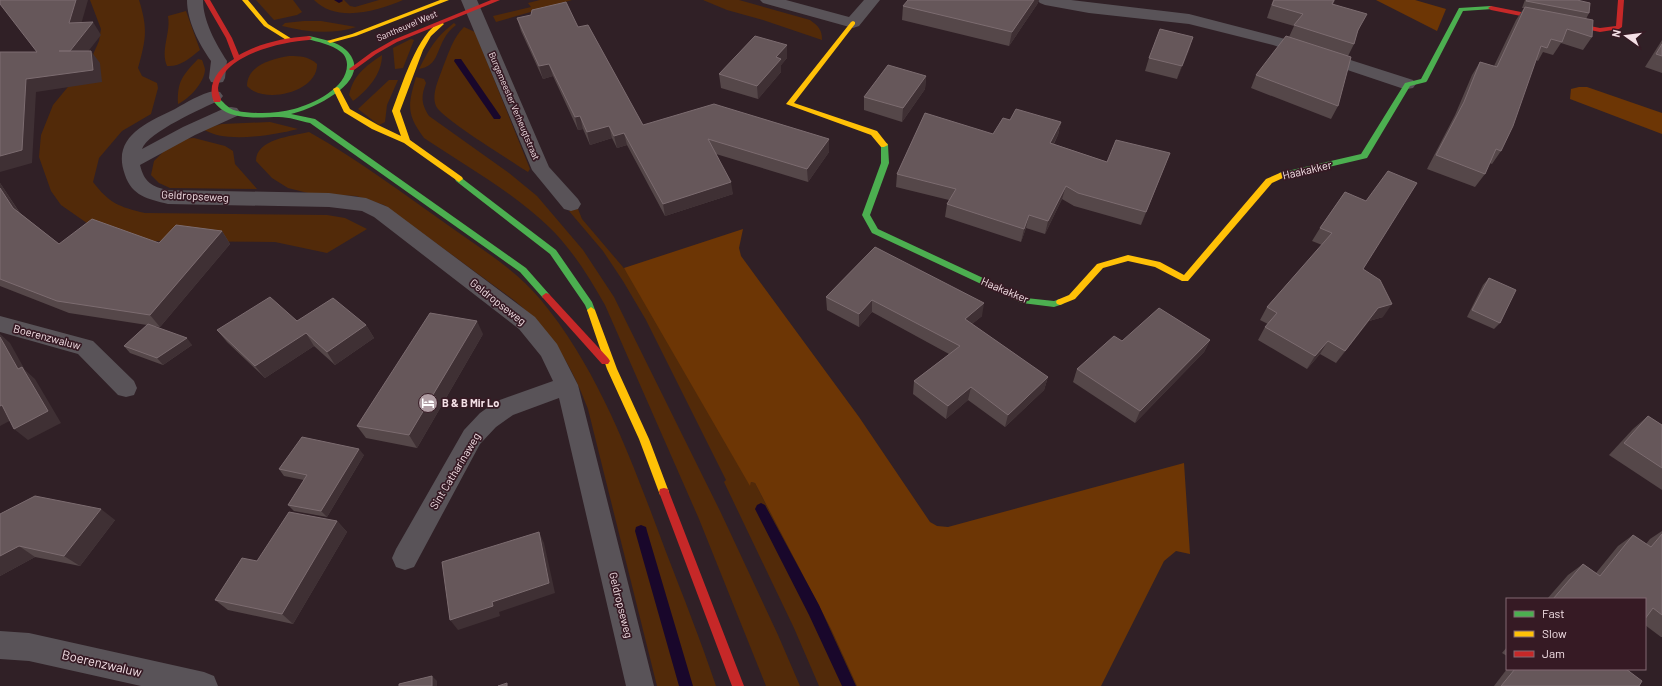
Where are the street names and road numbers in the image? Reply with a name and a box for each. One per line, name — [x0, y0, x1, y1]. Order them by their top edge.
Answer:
street label: Santheuvel West — [375, 8, 439, 43]
street label: Burgemeester Verheugtstraat — [487, 50, 542, 161]
street label: Haakakker — [1281, 158, 1333, 181]
street label: Geldropseweg — [161, 187, 229, 204]
street label: Haakakker — [980, 274, 1031, 305]
street label: Geldropseweg — [468, 276, 529, 328]
street label: Boerenzwaluw — [12, 321, 82, 352]
street label: Sint Catharinaweg — [427, 430, 483, 511]
street label: Geldropseweg — [607, 570, 636, 639]
street label: Boerenzwaluw — [60, 646, 144, 680]

